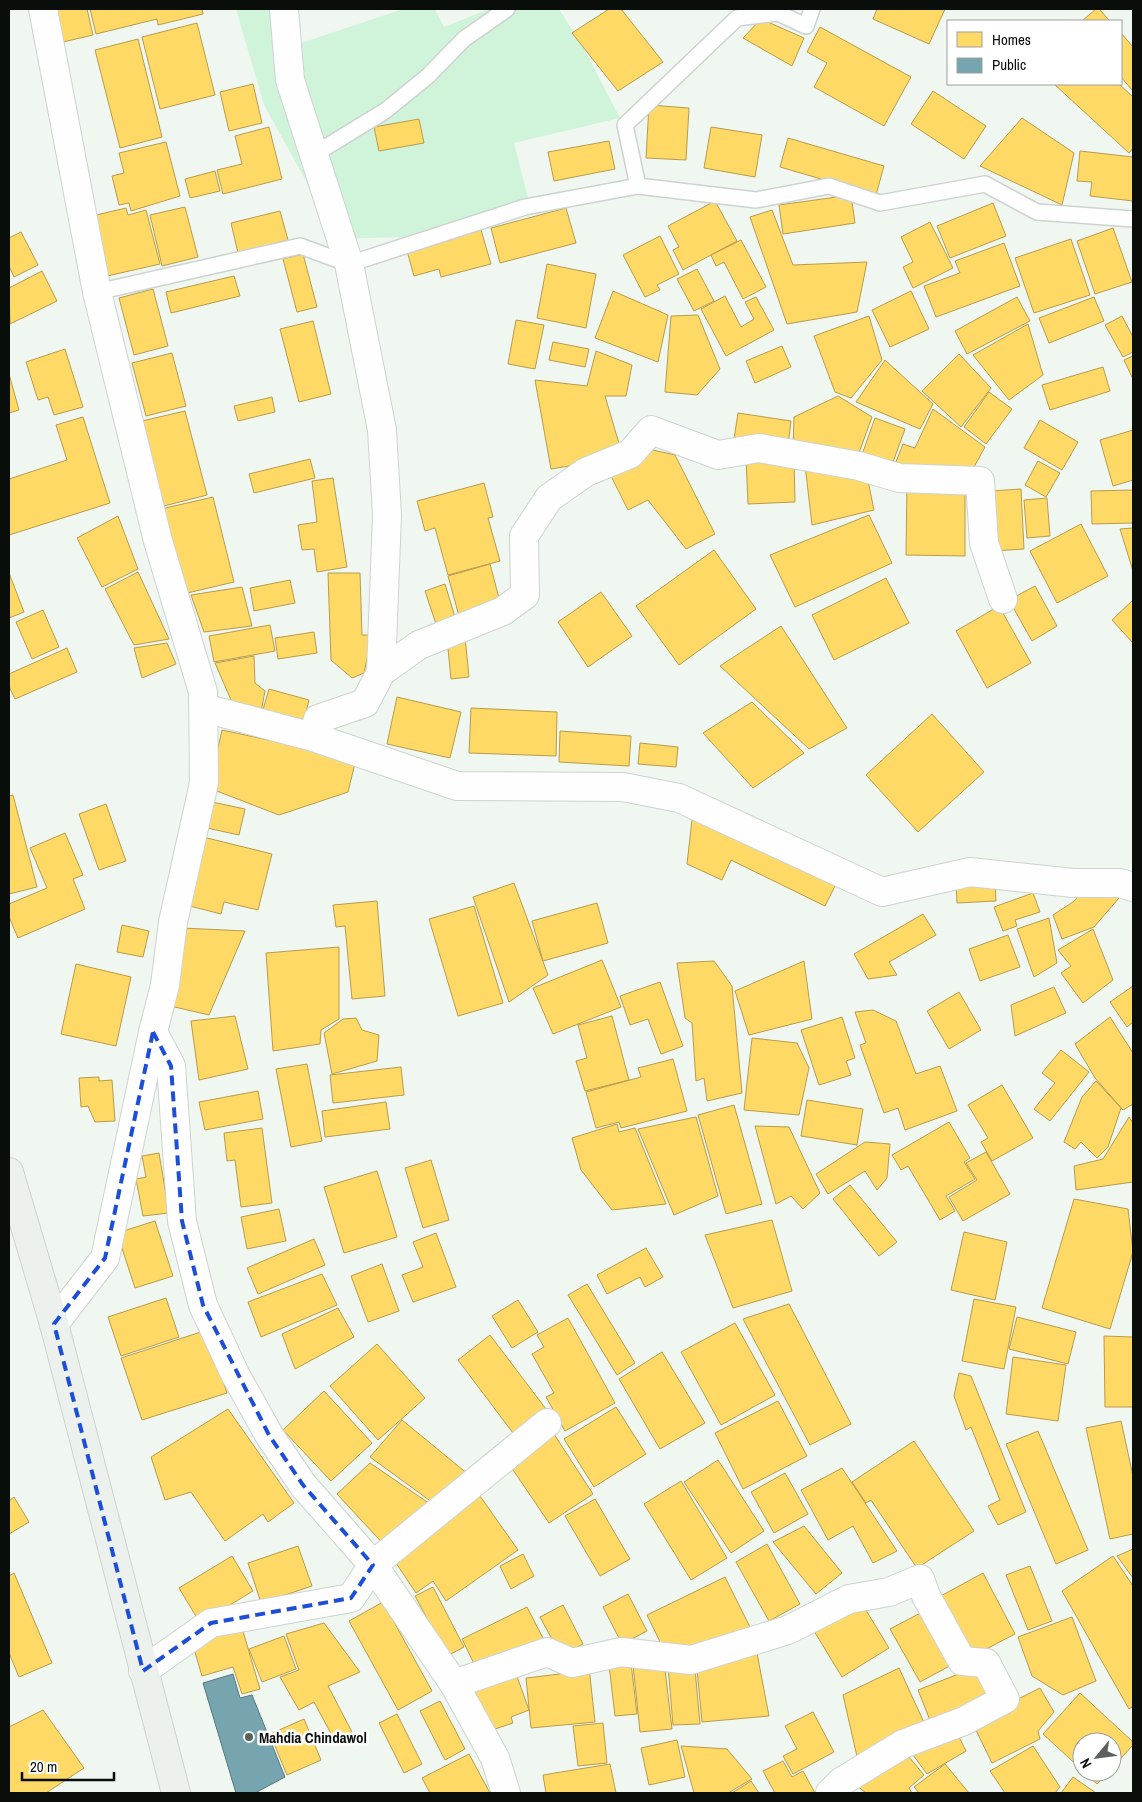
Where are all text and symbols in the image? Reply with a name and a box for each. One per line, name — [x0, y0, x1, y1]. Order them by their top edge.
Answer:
legend — [947, 20, 1122, 85]
text: Homes — [992, 29, 1031, 50]
text: Public — [992, 54, 1026, 75]
place label: Mahdia Chindawol — [259, 1727, 367, 1748]
marker: Mahdia Chindawol — [243, 1731, 255, 1743]
north arrow — [1072, 1732, 1122, 1782]
scale bar — [22, 1750, 115, 1782]
text: N — [1076, 1755, 1096, 1771]
text: 20 m — [30, 1756, 57, 1777]

